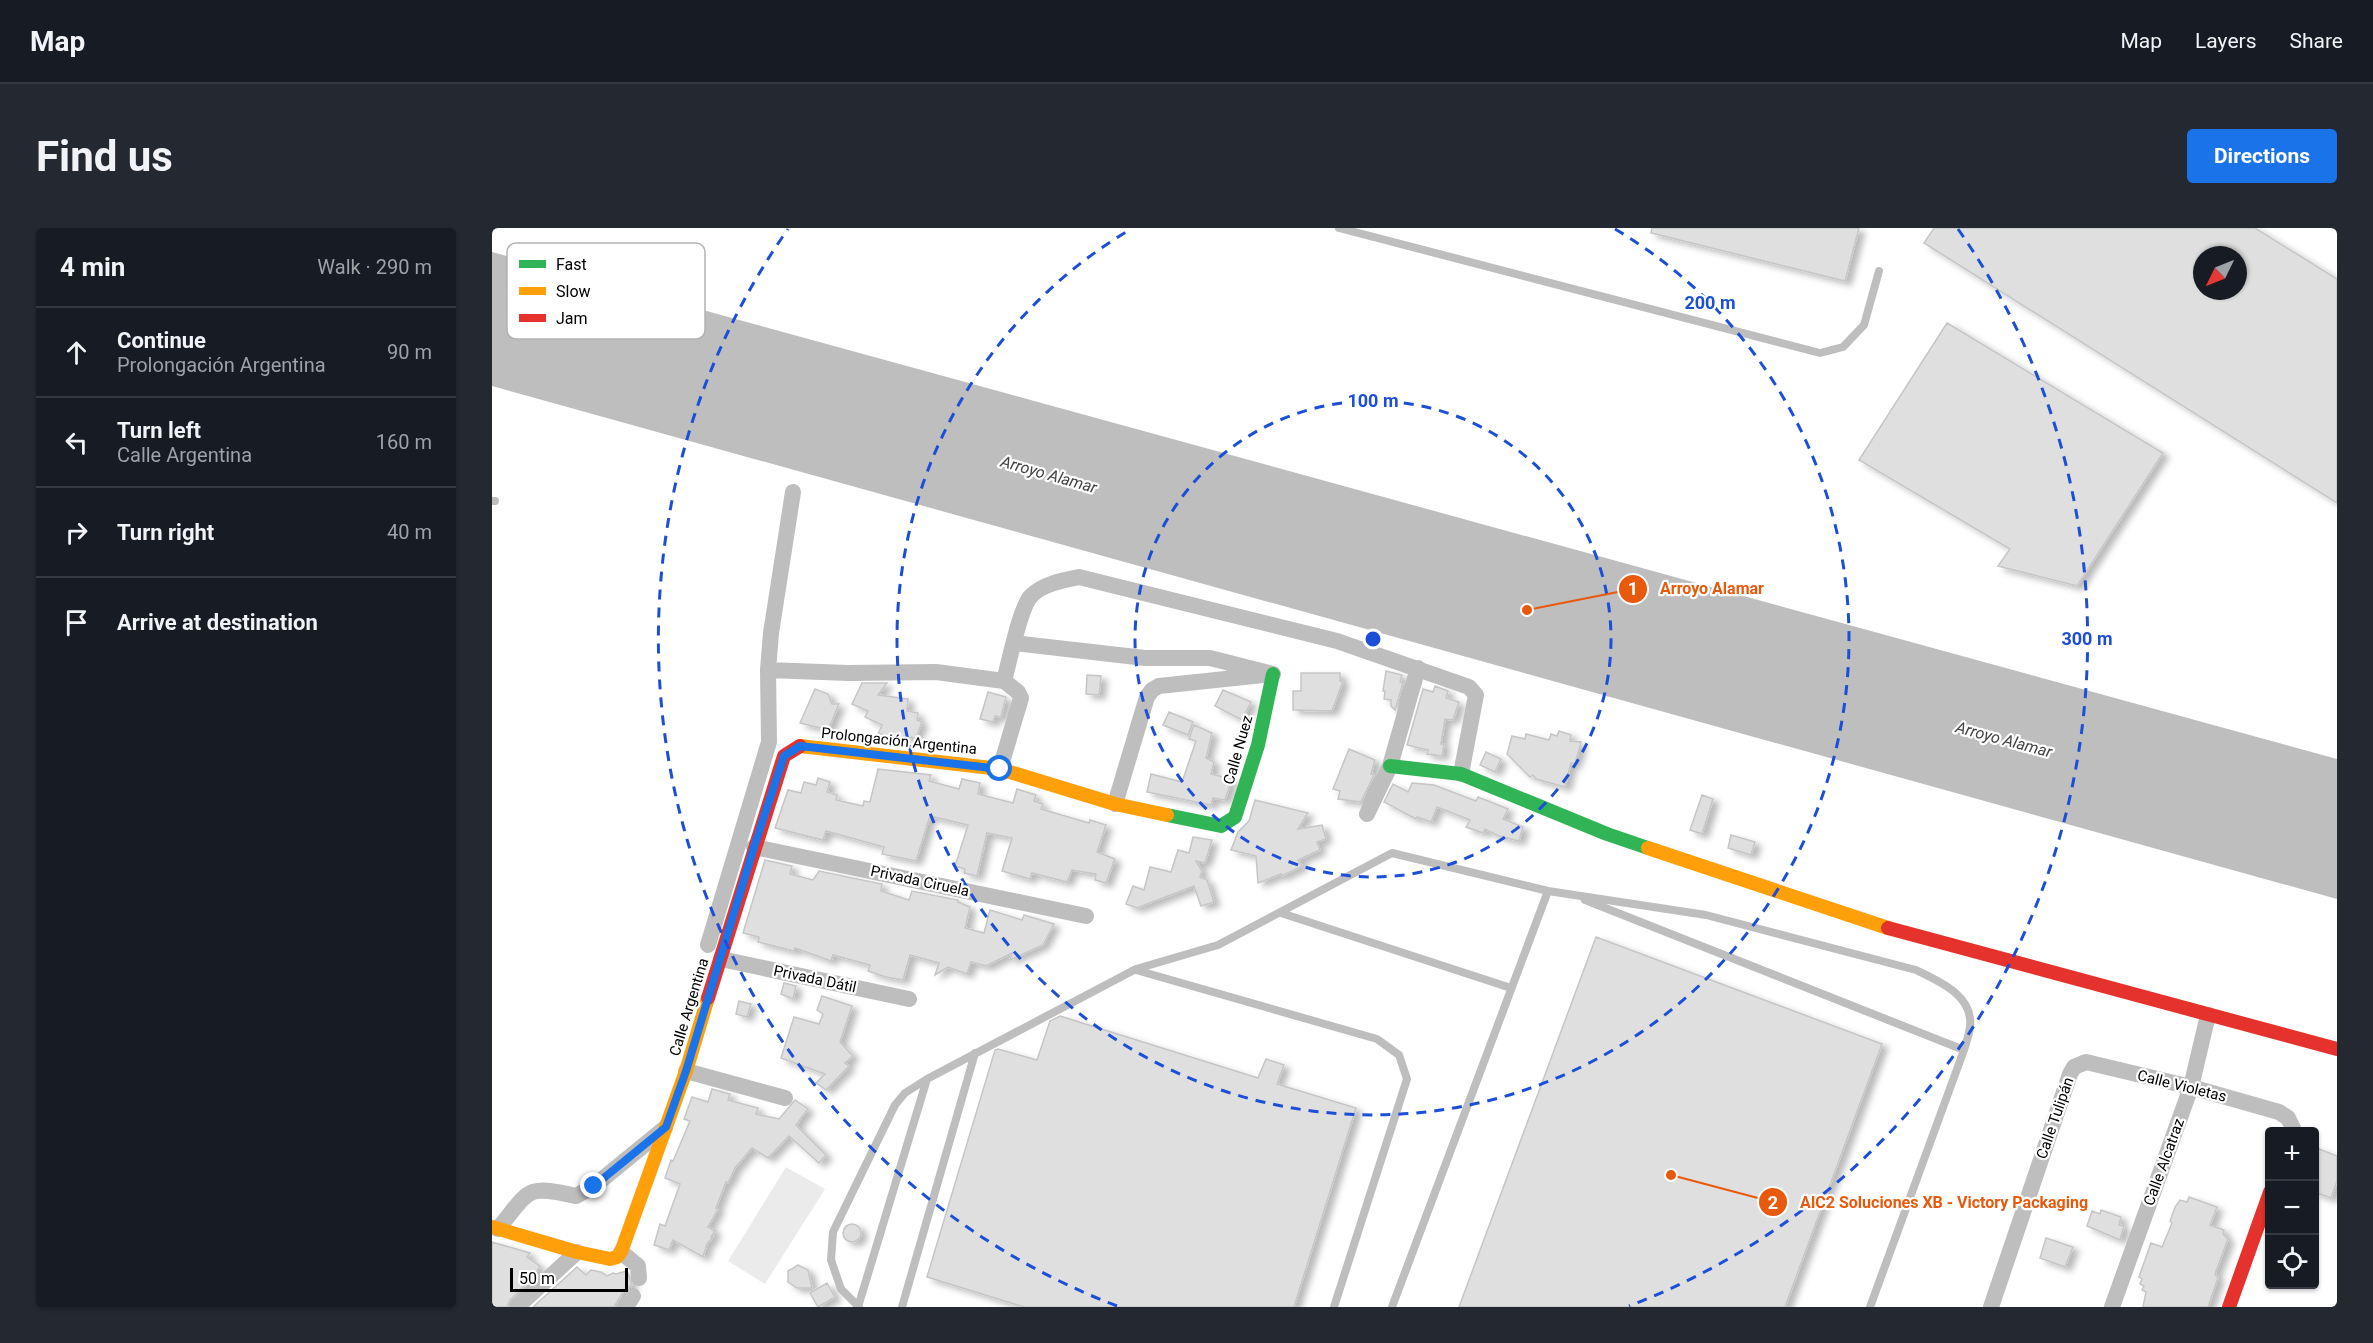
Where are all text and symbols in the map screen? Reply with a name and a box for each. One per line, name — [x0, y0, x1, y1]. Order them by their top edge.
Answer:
text: Map — [30, 25, 85, 58]
text: Map — [2120, 29, 2162, 53]
text: Layers — [2195, 29, 2256, 53]
text: Share — [2289, 29, 2343, 53]
button: Directions — [2187, 129, 2337, 183]
text: Find us — [36, 132, 173, 181]
legend — [507, 243, 705, 339]
north arrow — [2193, 246, 2247, 300]
text: 4 min — [60, 252, 125, 282]
text: Walk · 290 m — [317, 255, 432, 279]
text: Fast — [556, 255, 587, 274]
text: Slow — [556, 282, 591, 301]
text: 200 m — [1684, 292, 1736, 313]
text: Jam — [556, 309, 588, 328]
text: Continue — [117, 328, 206, 353]
icon: ahead — [60, 336, 93, 369]
text: 90 m — [387, 340, 432, 364]
text: Prolongación Argentina — [117, 353, 326, 377]
text: 100 m — [1347, 390, 1399, 411]
text: Turn left — [117, 418, 201, 443]
icon: left — [60, 426, 93, 459]
text: 160 m — [376, 430, 432, 454]
text: Calle Argentina — [117, 443, 252, 467]
water label: Arroyo Alamar — [998, 451, 1100, 497]
icon: right — [60, 516, 93, 549]
text: Turn right — [117, 520, 214, 545]
text: 40 m — [387, 520, 432, 544]
callout: Arroyo Alamar — [1618, 572, 1776, 606]
text: 1 — [1628, 578, 1638, 599]
text: Arroyo Alamar — [1660, 579, 1764, 598]
icon: arrive — [60, 606, 93, 639]
text: Arrive at destination — [117, 610, 318, 635]
text: 300 m — [2061, 628, 2113, 649]
centre of rings — [1363, 629, 1383, 649]
street label: Calle Nuez — [1220, 713, 1256, 787]
water label: Arroyo Alamar — [1953, 717, 2055, 762]
street label: Prolongación Argentina — [820, 724, 978, 758]
route start — [986, 755, 1012, 781]
street label: Privada Ciruela — [869, 862, 971, 900]
street label: Calle Argentina — [666, 956, 712, 1058]
street label: Privada Dátil — [772, 961, 858, 997]
street label: Calle Violetas — [2136, 1066, 2228, 1106]
street label: Calle Tulipán — [2033, 1075, 2077, 1161]
street label: Calle Alcatraz — [2140, 1116, 2188, 1208]
map controls — [2265, 1127, 2319, 1289]
button: + — [2265, 1127, 2319, 1181]
route end — [580, 1172, 606, 1198]
button: − — [2265, 1181, 2319, 1235]
callout: AIC2 Soluciones XB - Victory Packaging — [1758, 1185, 2100, 1219]
text: 2 — [1768, 1192, 1778, 1213]
text: AIC2 Soluciones XB - Victory Packaging — [1800, 1193, 2088, 1212]
button: locate — [2265, 1235, 2319, 1289]
scale bar — [510, 1265, 628, 1292]
text: 50 m — [519, 1269, 555, 1288]

